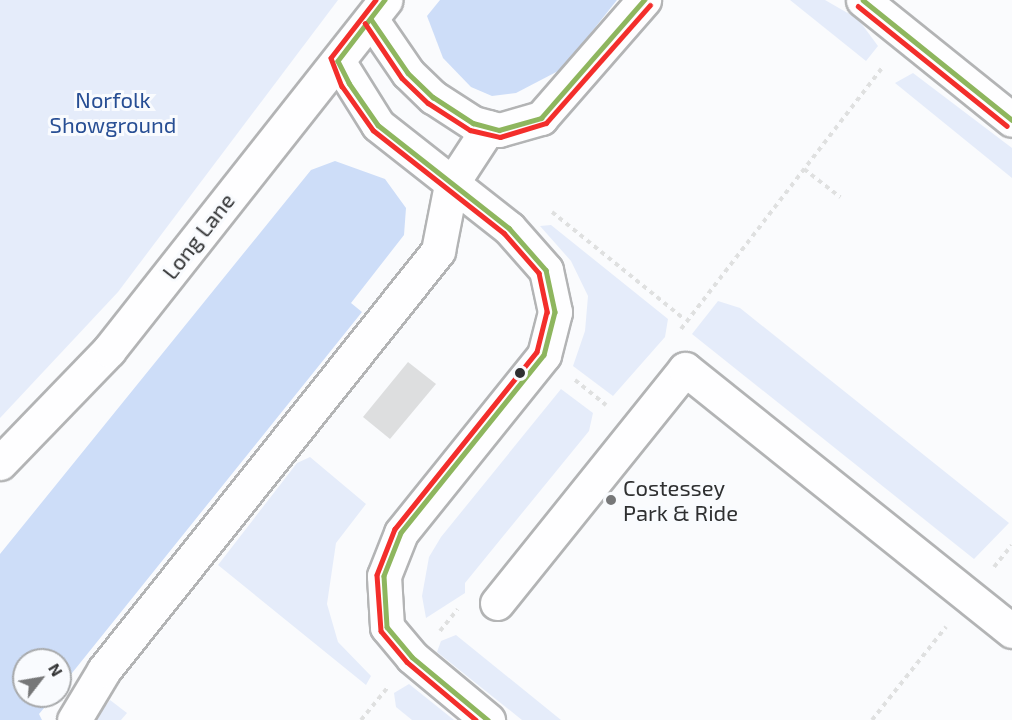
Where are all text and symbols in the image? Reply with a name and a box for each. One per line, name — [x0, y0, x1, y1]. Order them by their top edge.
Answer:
park label: Norfolk Showground — [50, 86, 176, 138]
street label: Long Lane — [156, 188, 240, 284]
unlabelled marker — [514, 367, 526, 379]
place label: Costessey Park & Ride — [623, 474, 738, 526]
marker: Costessey Park & Ride — [604, 493, 618, 507]
north arrow — [12, 648, 72, 708]
text: N — [45, 660, 67, 679]

